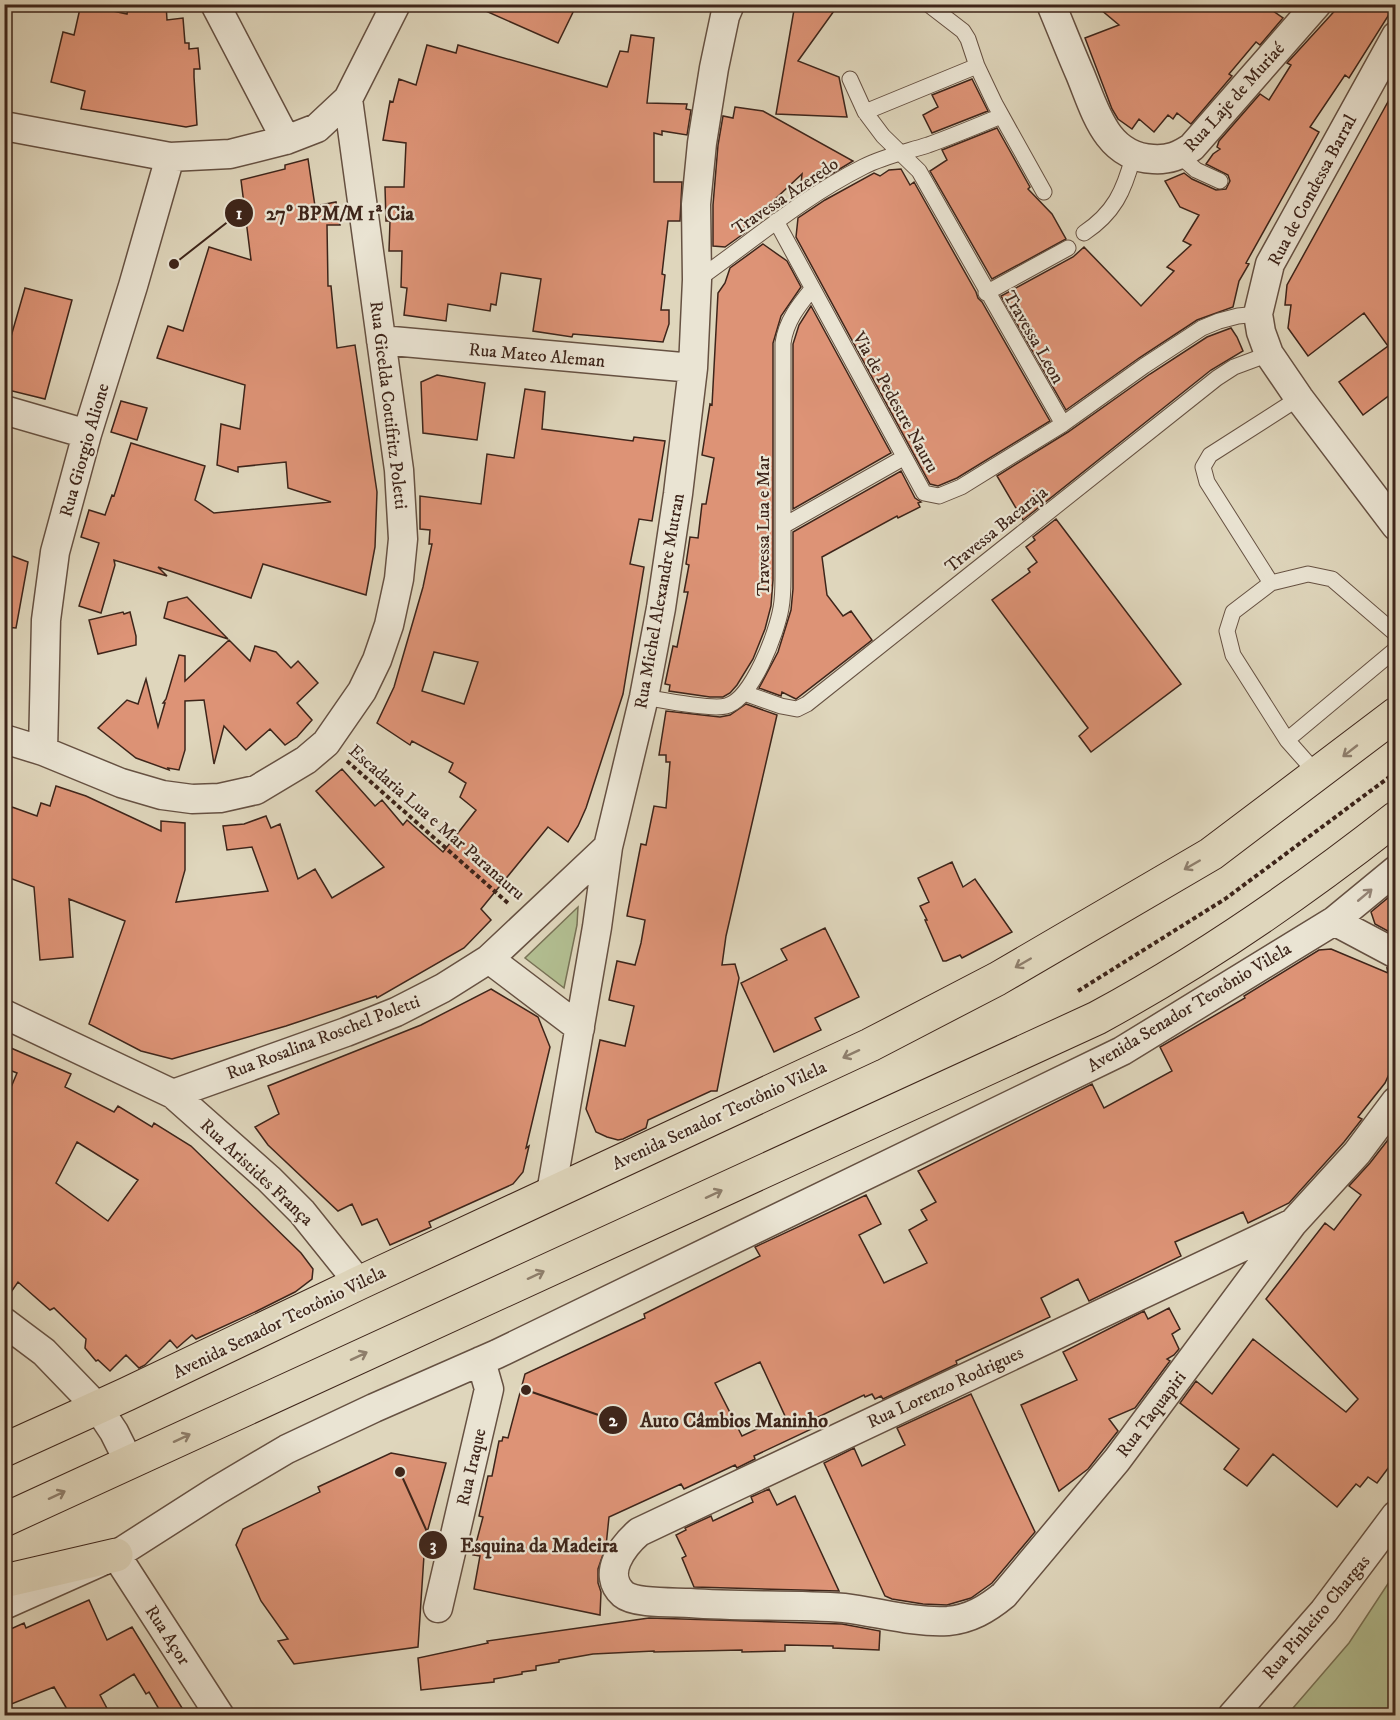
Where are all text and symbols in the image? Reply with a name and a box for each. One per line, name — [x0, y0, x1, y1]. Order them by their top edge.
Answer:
street label: Rua Laje de Muriaé — [1180, 38, 1290, 157]
street label: Rua de Condessa Barral — [1264, 111, 1362, 270]
street label: Travessa Azeredo — [728, 153, 843, 240]
callout: 27º BPM/M 1ª Cia — [224, 194, 426, 232]
text: 27º BPM/M 1ª Cia — [266, 202, 414, 227]
text: 1 — [236, 203, 243, 225]
street label: Travessa Leon — [998, 287, 1069, 388]
street label: Rua Gicelda Cottifritz Poletti — [364, 300, 412, 510]
street label: Via de Pedestre Nauru — [847, 327, 943, 477]
street label: Rua Mateo Aleman — [468, 339, 607, 373]
street label: Rua Giorgio Alione — [55, 381, 115, 520]
street label: Travessa Lua e Mar — [753, 456, 775, 596]
street label: Travessa Bacaraja — [941, 481, 1053, 578]
street label: Rua Michel Alexandre Mutran — [630, 491, 690, 711]
street label: Escadaria Lua e Mar Paranauru — [344, 740, 529, 906]
one-way arrow — [1342, 744, 1358, 757]
one-way arrow — [1184, 859, 1201, 871]
one-way arrow — [1357, 889, 1373, 902]
street label: Avenida Senador Teotônio Vilela — [1084, 938, 1296, 1078]
one-way arrow — [1015, 957, 1032, 969]
street label: Rua Rosalina Roschel Poletti — [223, 991, 423, 1085]
one-way arrow — [842, 1048, 860, 1060]
street label: Avenida Senador Teotônio Vilela — [609, 1056, 830, 1175]
street label: Rua Aristides França — [195, 1115, 318, 1231]
one-way arrow — [704, 1188, 722, 1199]
street label: Avenida Senador Teotônio Vilela — [169, 1262, 390, 1384]
one-way arrow — [527, 1269, 545, 1281]
street label: Rua Lorenzo Rodrigues — [864, 1342, 1027, 1434]
one-way arrow — [350, 1350, 368, 1361]
street label: Rua Taquapiri — [1112, 1367, 1191, 1462]
callout: Auto Câmbios Maninho — [598, 1401, 840, 1439]
text: Auto Câmbios Maninho — [639, 1409, 828, 1434]
text: 2 — [609, 1410, 619, 1432]
street label: Rua Iraque — [452, 1426, 492, 1508]
one-way arrow — [172, 1431, 190, 1443]
one-way arrow — [48, 1489, 66, 1501]
callout: Esquina da Madeira — [418, 1526, 630, 1564]
text: Esquina da Madeira — [460, 1534, 618, 1559]
text: 3 — [430, 1535, 437, 1557]
street label: Rua Pinheiro Chargas — [1258, 1551, 1375, 1684]
street label: Rua Açor — [140, 1602, 195, 1670]

